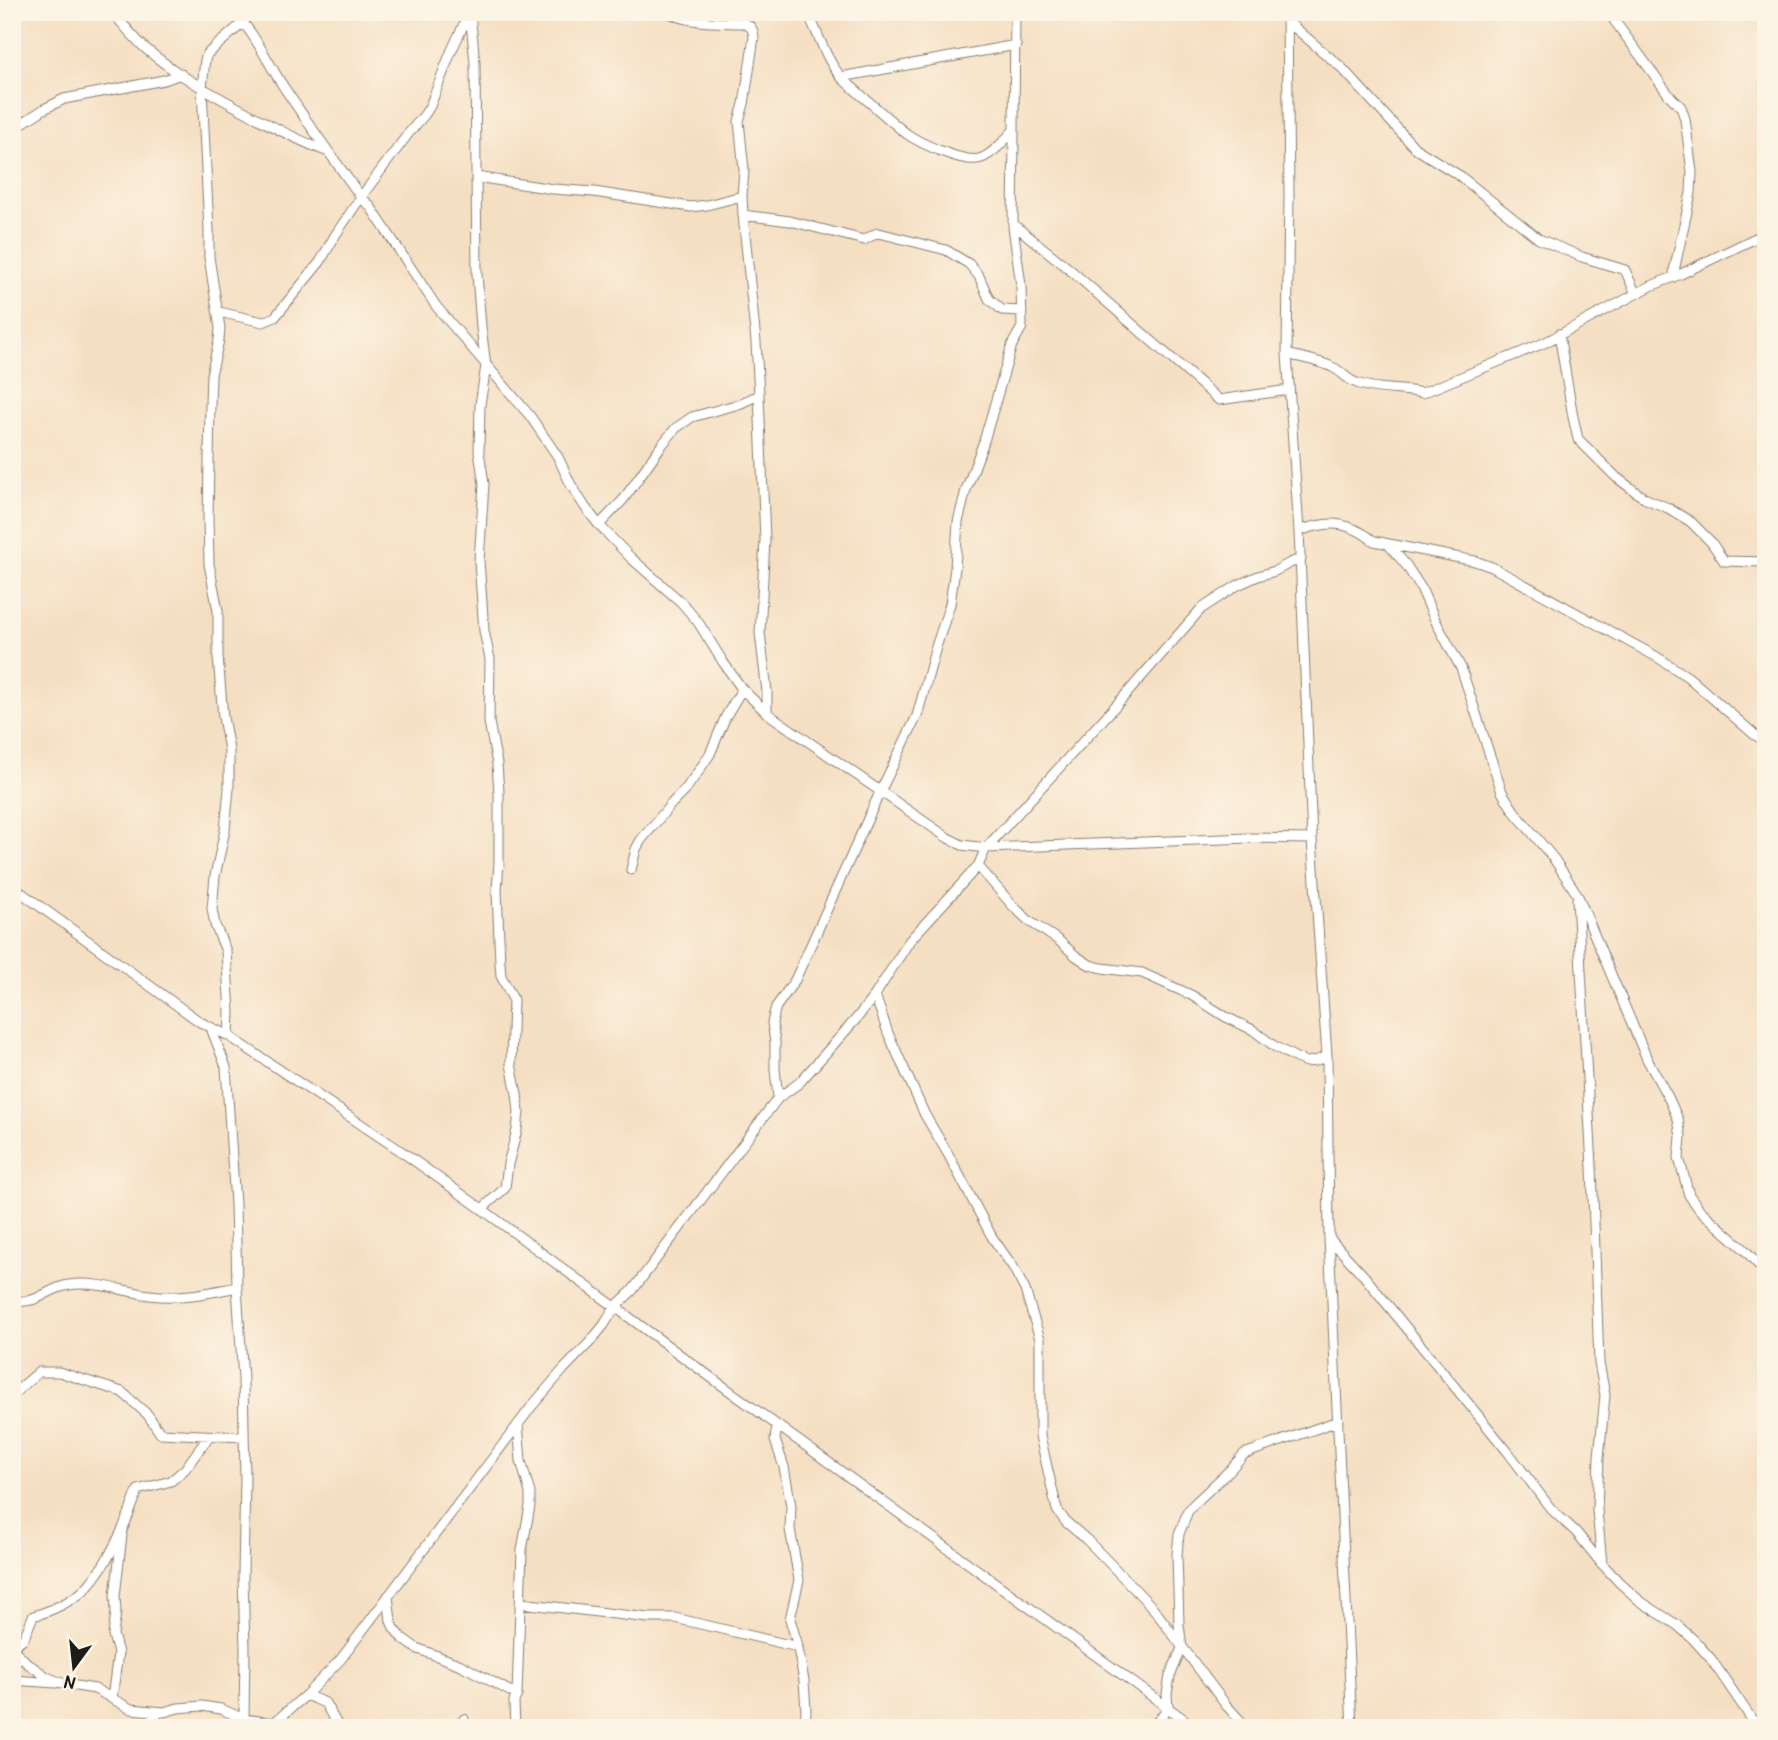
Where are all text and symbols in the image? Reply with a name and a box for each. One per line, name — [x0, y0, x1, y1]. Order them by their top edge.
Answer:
north arrow — [38, 1632, 108, 1702]
text: N — [61, 1670, 78, 1697]

